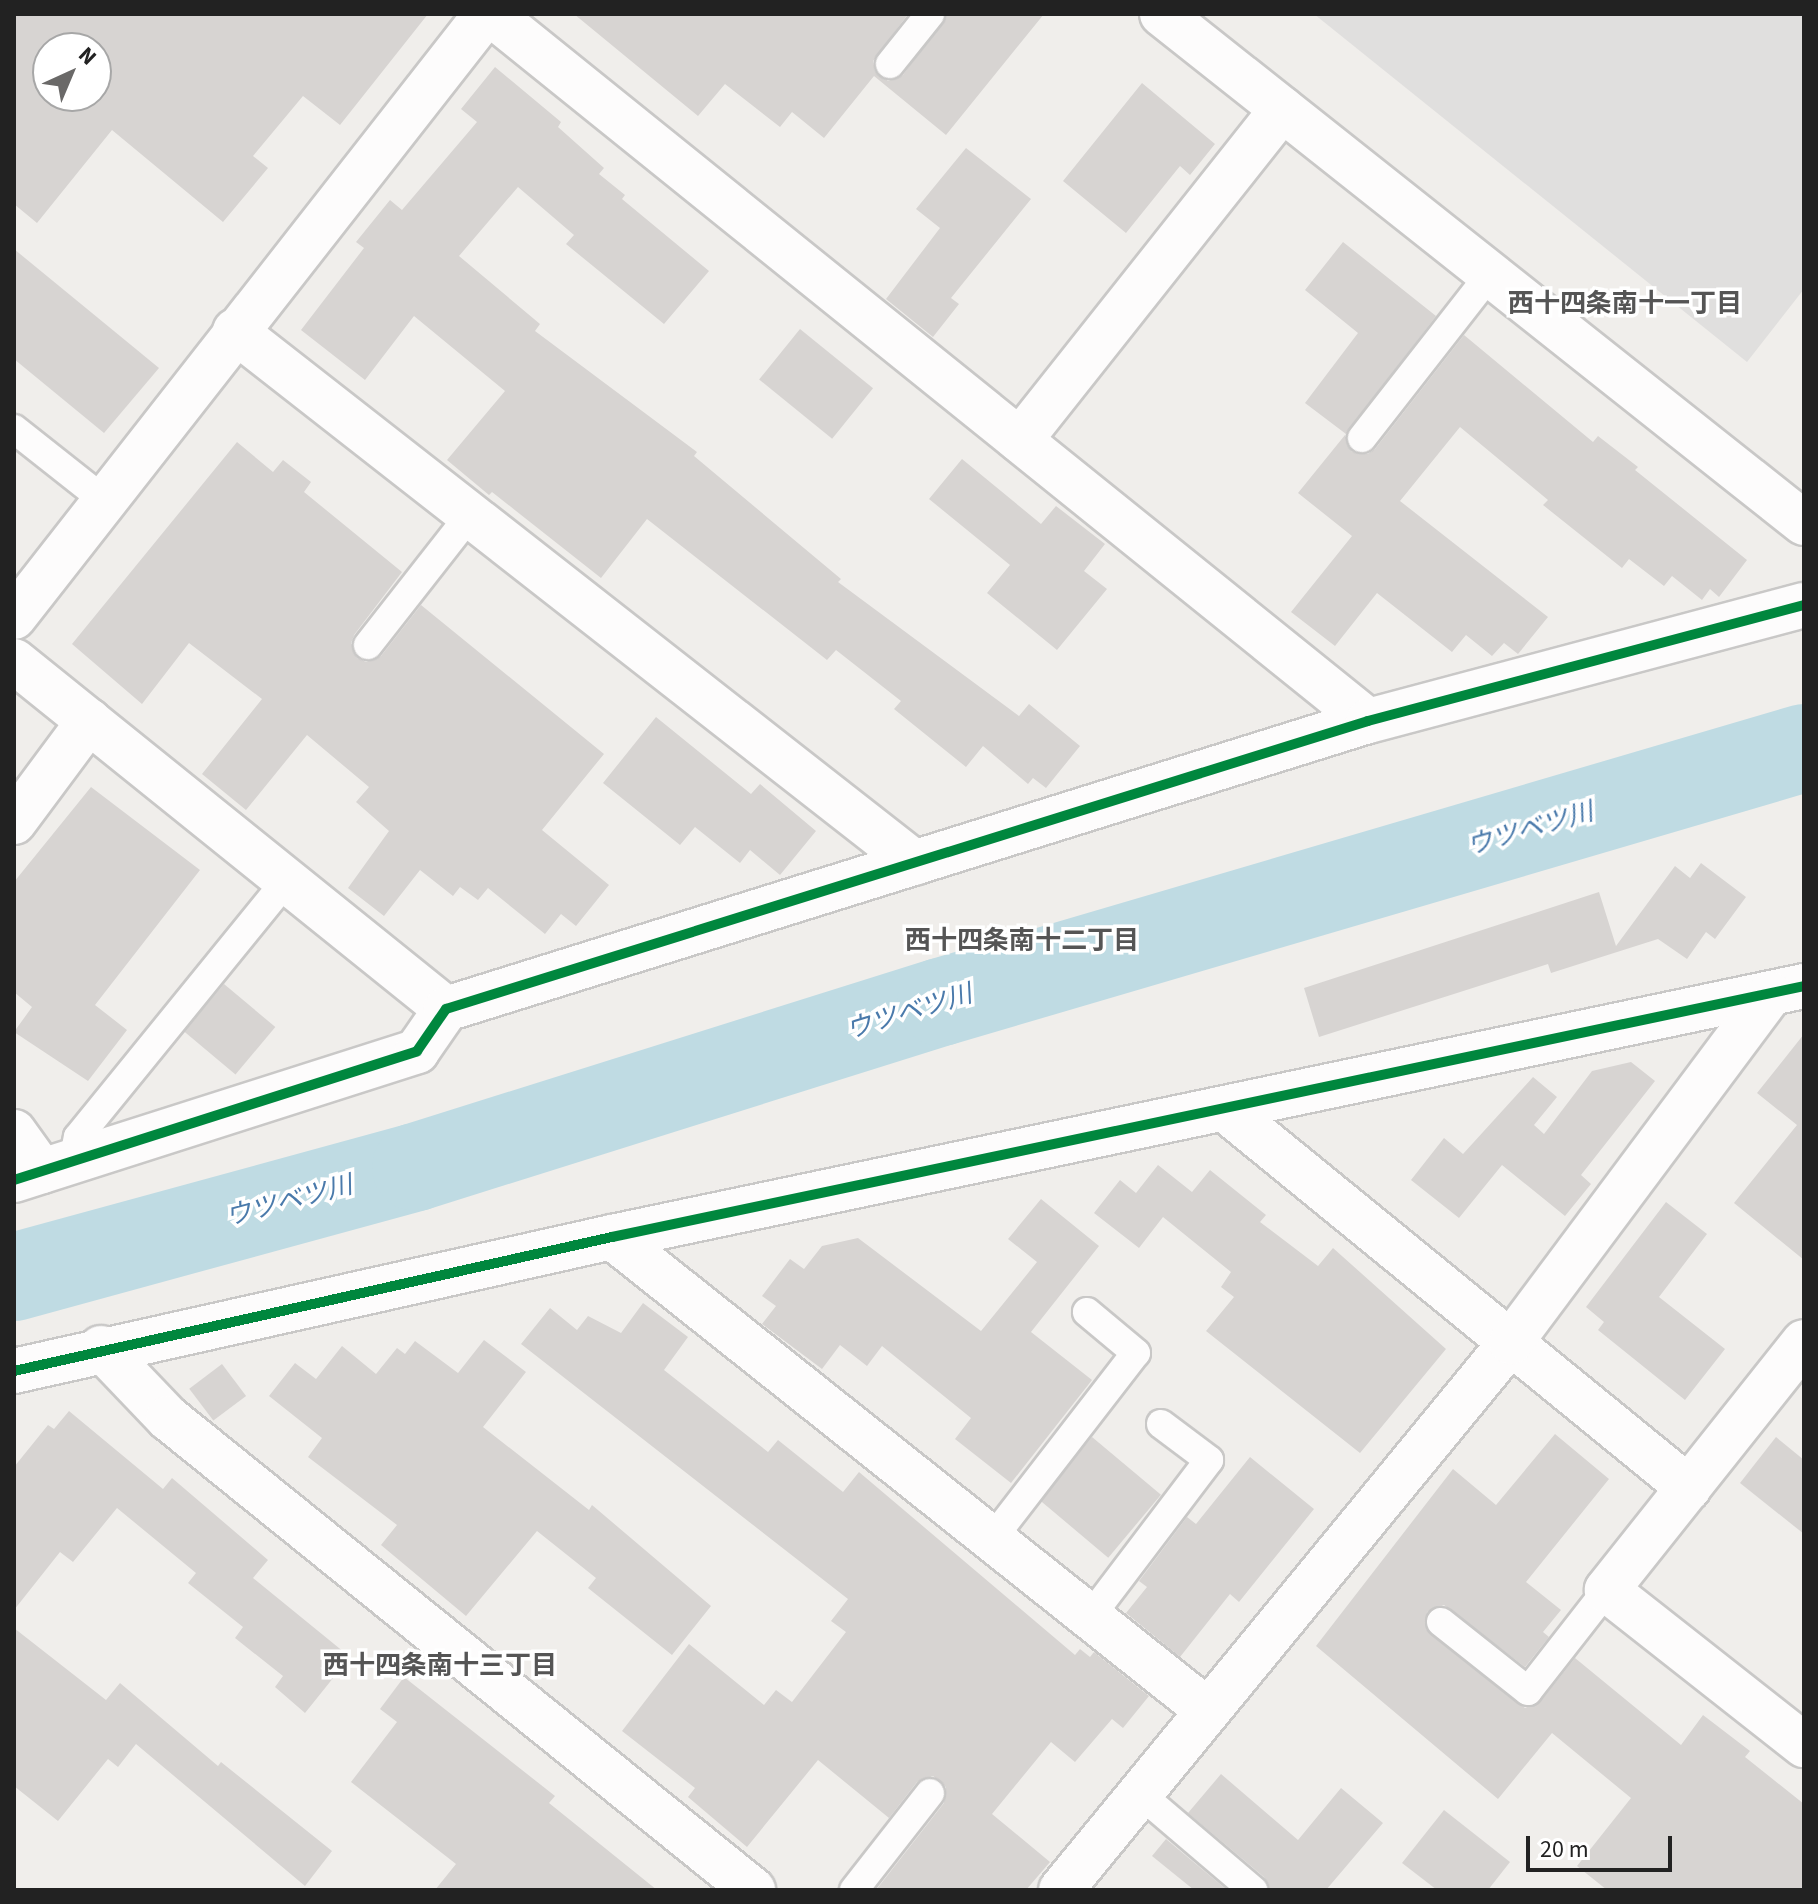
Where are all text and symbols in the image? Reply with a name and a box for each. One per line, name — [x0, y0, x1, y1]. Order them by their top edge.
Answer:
north arrow — [32, 32, 112, 112]
text: N — [71, 40, 104, 73]
district label: 西十四条南十一丁目 — [1508, 288, 1742, 320]
water label: ウツベツ川 — [1463, 796, 1597, 862]
district label: 西十四条南十二丁目 — [905, 925, 1139, 957]
water label: ウツベツ川 — [842, 978, 976, 1046]
water label: ウツベツ川 — [222, 1169, 356, 1233]
district label: 西十四条南十三丁目 — [323, 1650, 557, 1682]
scale bar — [1530, 1820, 1676, 1870]
text: 20 m — [1540, 1832, 1589, 1867]

